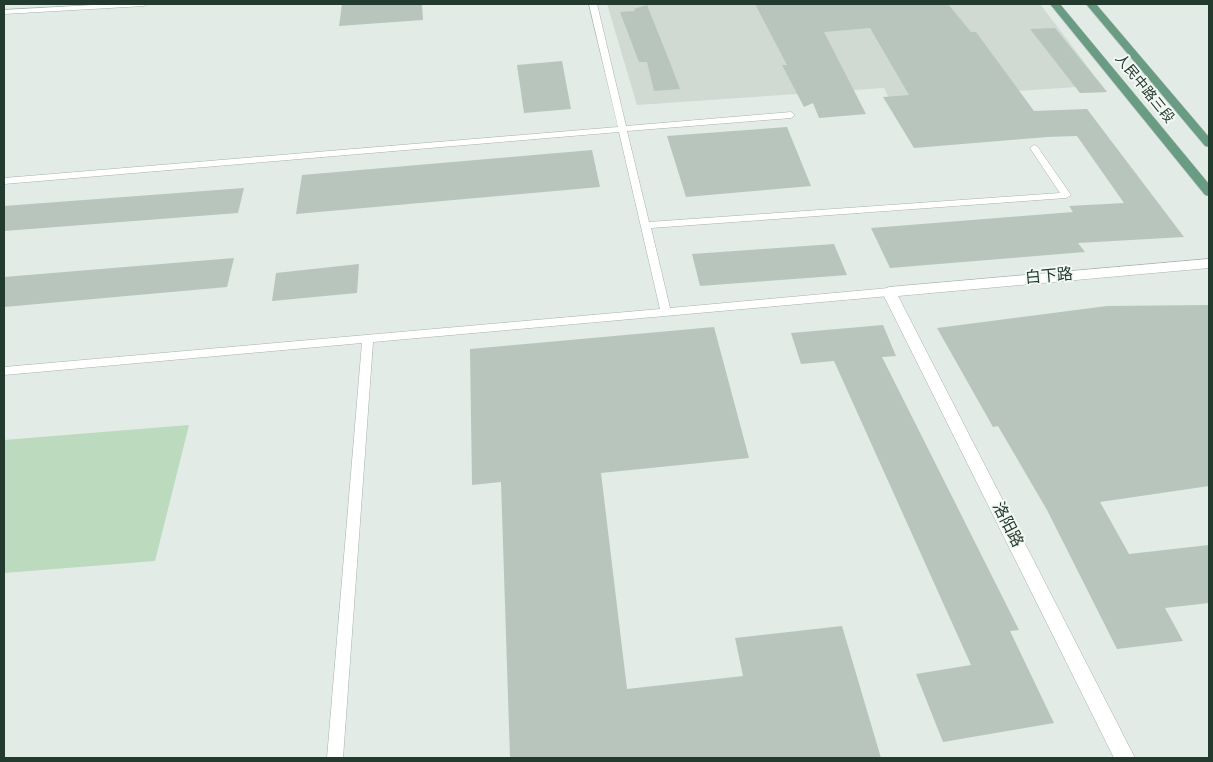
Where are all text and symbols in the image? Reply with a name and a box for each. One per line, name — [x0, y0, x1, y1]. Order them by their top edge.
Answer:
street label: 人民中路三段 — [1111, 51, 1177, 127]
street label: 白下路 — [1024, 265, 1074, 289]
street label: 洛阳路 — [988, 499, 1026, 551]

